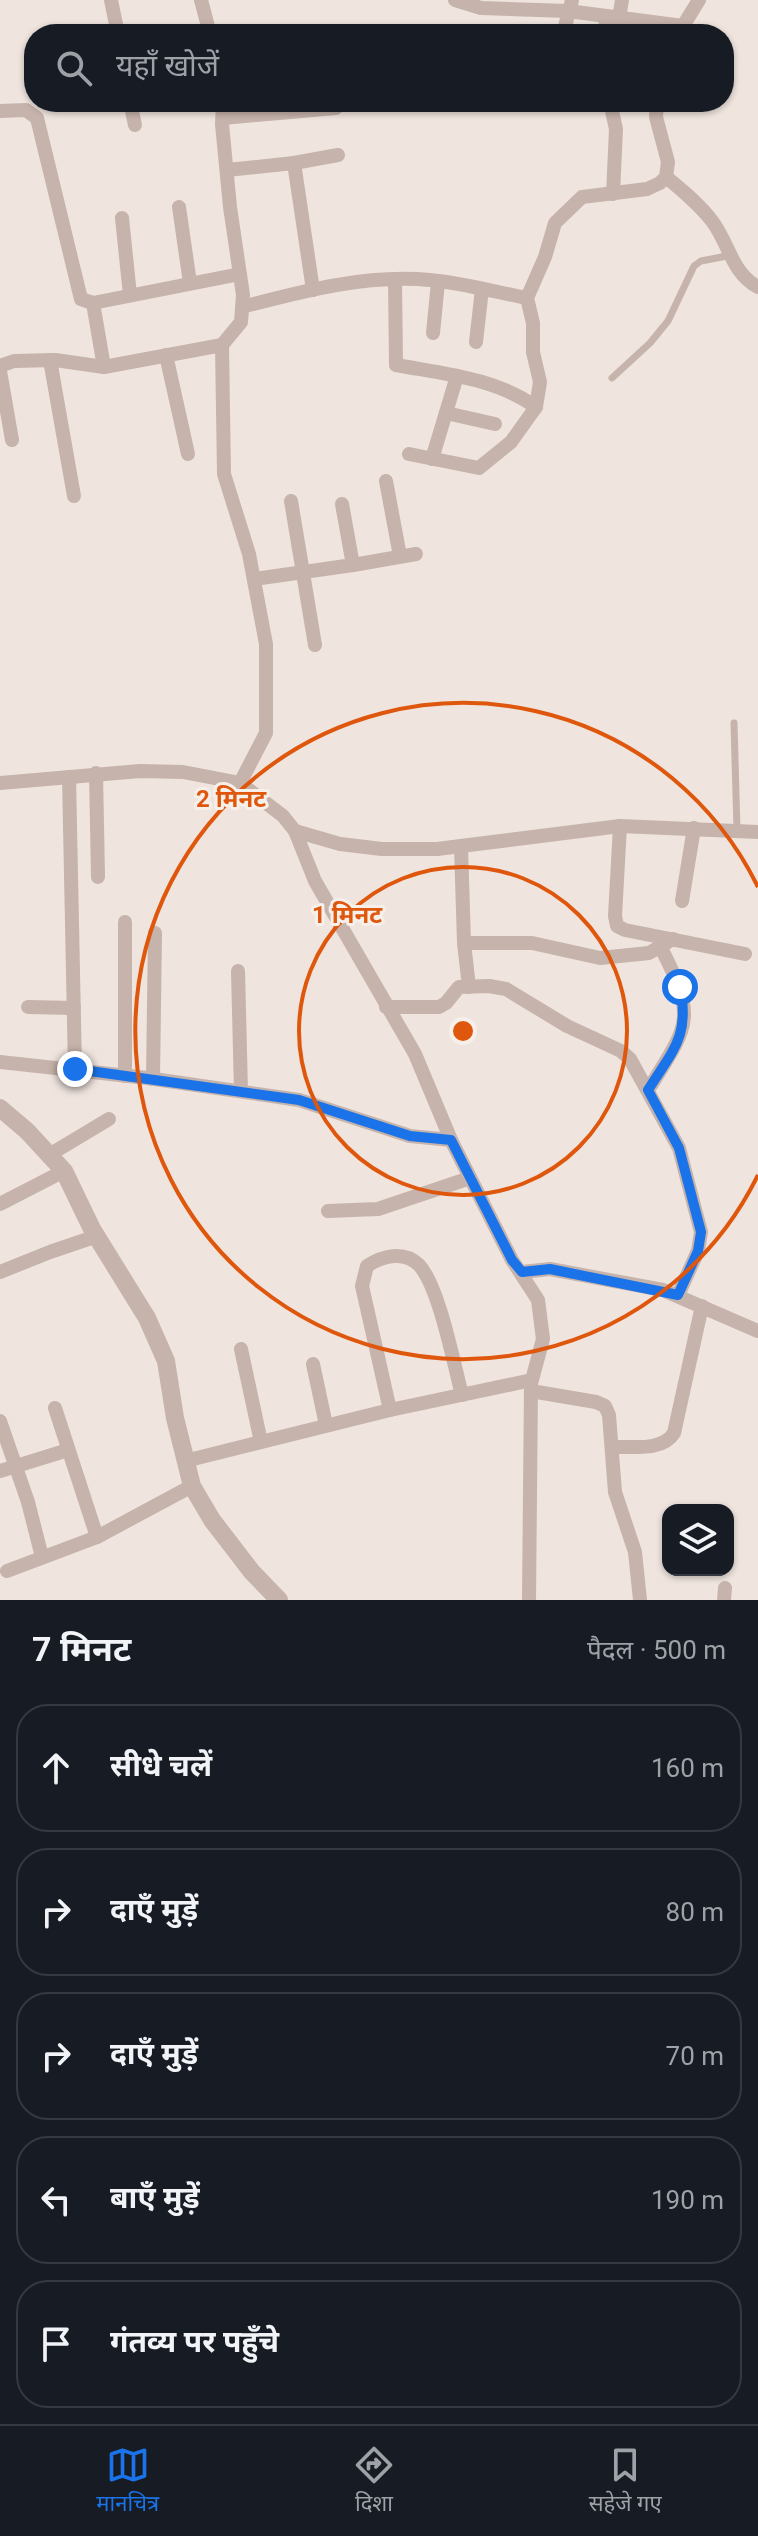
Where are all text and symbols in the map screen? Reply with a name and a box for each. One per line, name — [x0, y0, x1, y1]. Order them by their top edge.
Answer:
search box — [24, 24, 734, 112]
icon: search — [52, 46, 96, 90]
text: यहाँ खोजें — [116, 48, 219, 83]
text: 2 मिनट — [196, 785, 267, 813]
text: 1 मिनट — [312, 901, 383, 929]
route start — [662, 969, 698, 1005]
centre of rings — [449, 1017, 477, 1045]
route end — [57, 1051, 93, 1087]
map controls — [662, 1504, 734, 1576]
button: layers — [662, 1504, 734, 1576]
text: 7 मिनट — [32, 1629, 131, 1669]
text: पैदल · 500 m — [587, 1635, 726, 1665]
icon: ahead — [34, 1746, 78, 1790]
text: सीधे चलें — [110, 1748, 212, 1783]
text: 160 m — [651, 1753, 724, 1783]
icon: right — [34, 1890, 78, 1934]
text: दाएँ मुड़ें — [110, 1892, 198, 1927]
text: 80 m — [666, 1897, 724, 1927]
icon: right — [34, 2034, 78, 2078]
text: दाएँ मुड़ें — [110, 2036, 198, 2071]
text: 70 m — [666, 2041, 724, 2071]
icon: left — [34, 2178, 78, 2222]
text: बाएँ मुड़ें — [110, 2180, 200, 2215]
text: 190 m — [651, 2185, 724, 2215]
icon: arrive — [34, 2322, 78, 2366]
text: गंतव्य पर पहुँचे — [110, 2324, 279, 2359]
tab: मानचित्र — [96, 2443, 159, 2520]
tab: दिशा — [352, 2443, 396, 2520]
tab: सहेजे गए — [589, 2443, 662, 2520]

